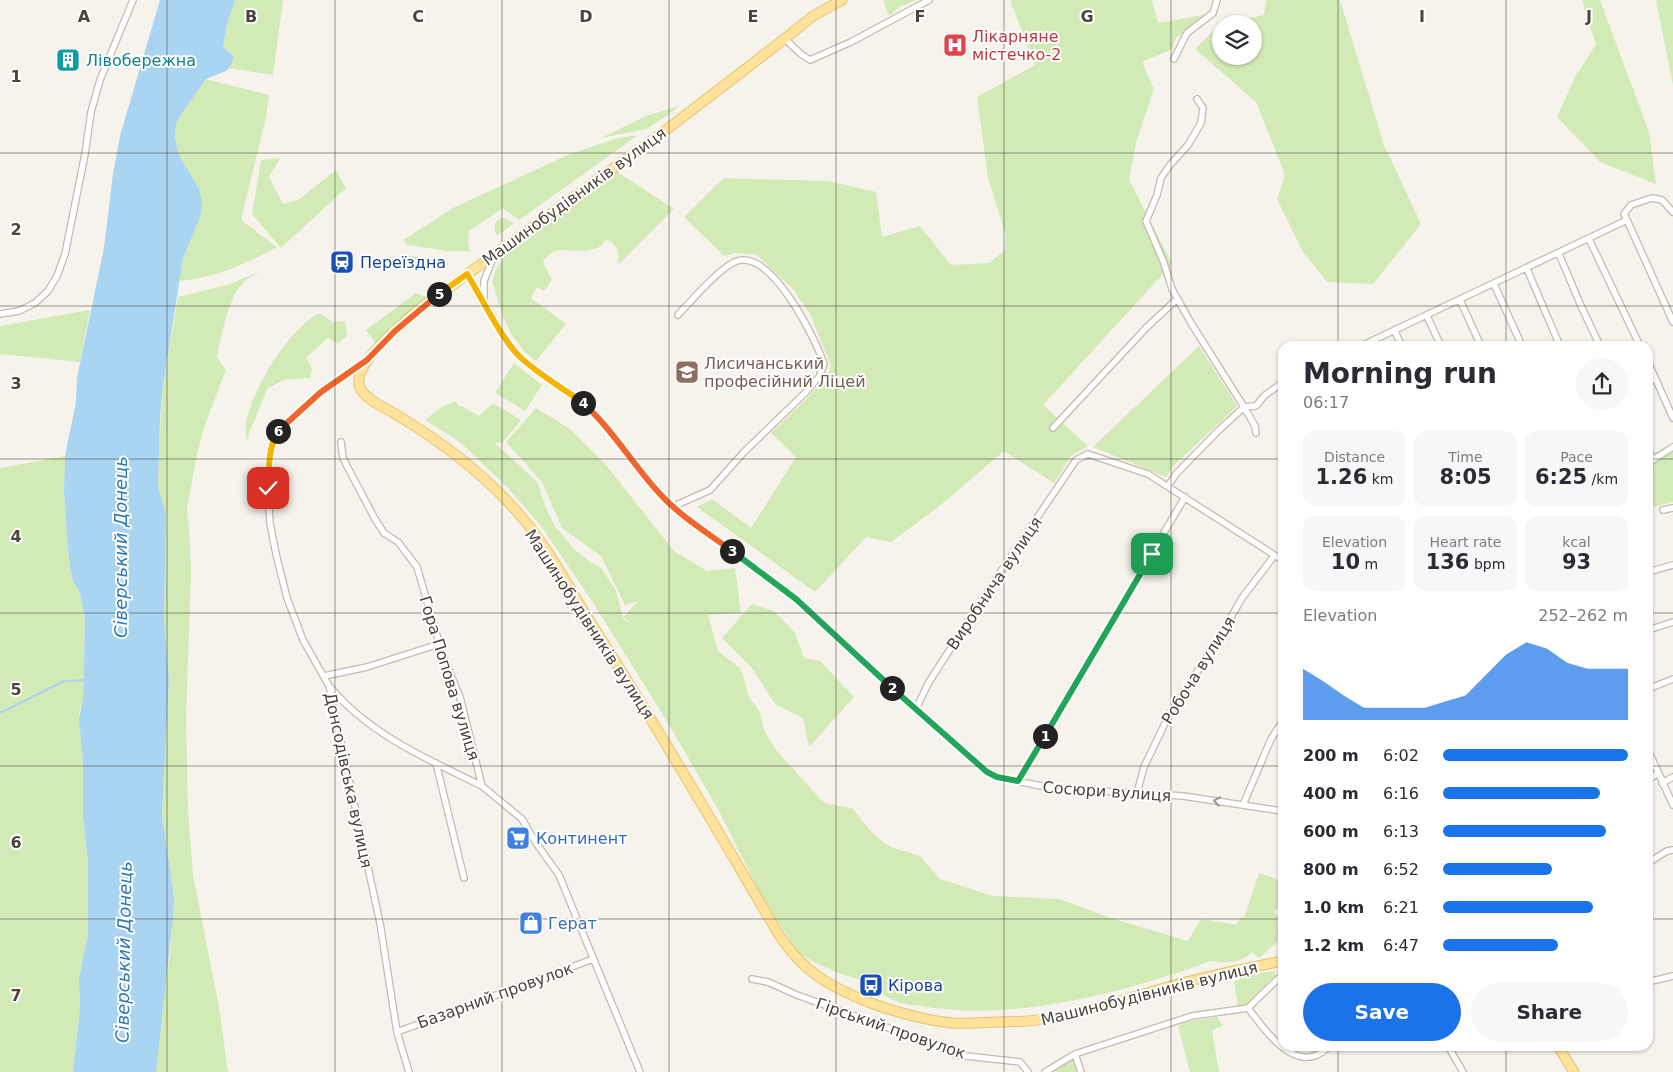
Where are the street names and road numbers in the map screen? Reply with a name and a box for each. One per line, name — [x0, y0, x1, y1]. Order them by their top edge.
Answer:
street label: Машинобудівників вулиця — [479, 123, 670, 270]
street label: Виробнича вулиця — [943, 513, 1046, 653]
street label: Машинобудівників вулиця — [521, 526, 658, 723]
street label: Гора Попова вулиця — [415, 594, 484, 763]
street label: Робоча вулиця — [1158, 613, 1239, 728]
street label: Донсодівська вулиця — [321, 691, 376, 870]
street label: Сосюри вулиця — [1042, 778, 1172, 805]
street label: Машинобудівників вулиця — [1039, 957, 1259, 1030]
street label: Базарний провулок — [415, 958, 576, 1033]
street label: Гірський провулок — [813, 994, 969, 1063]

